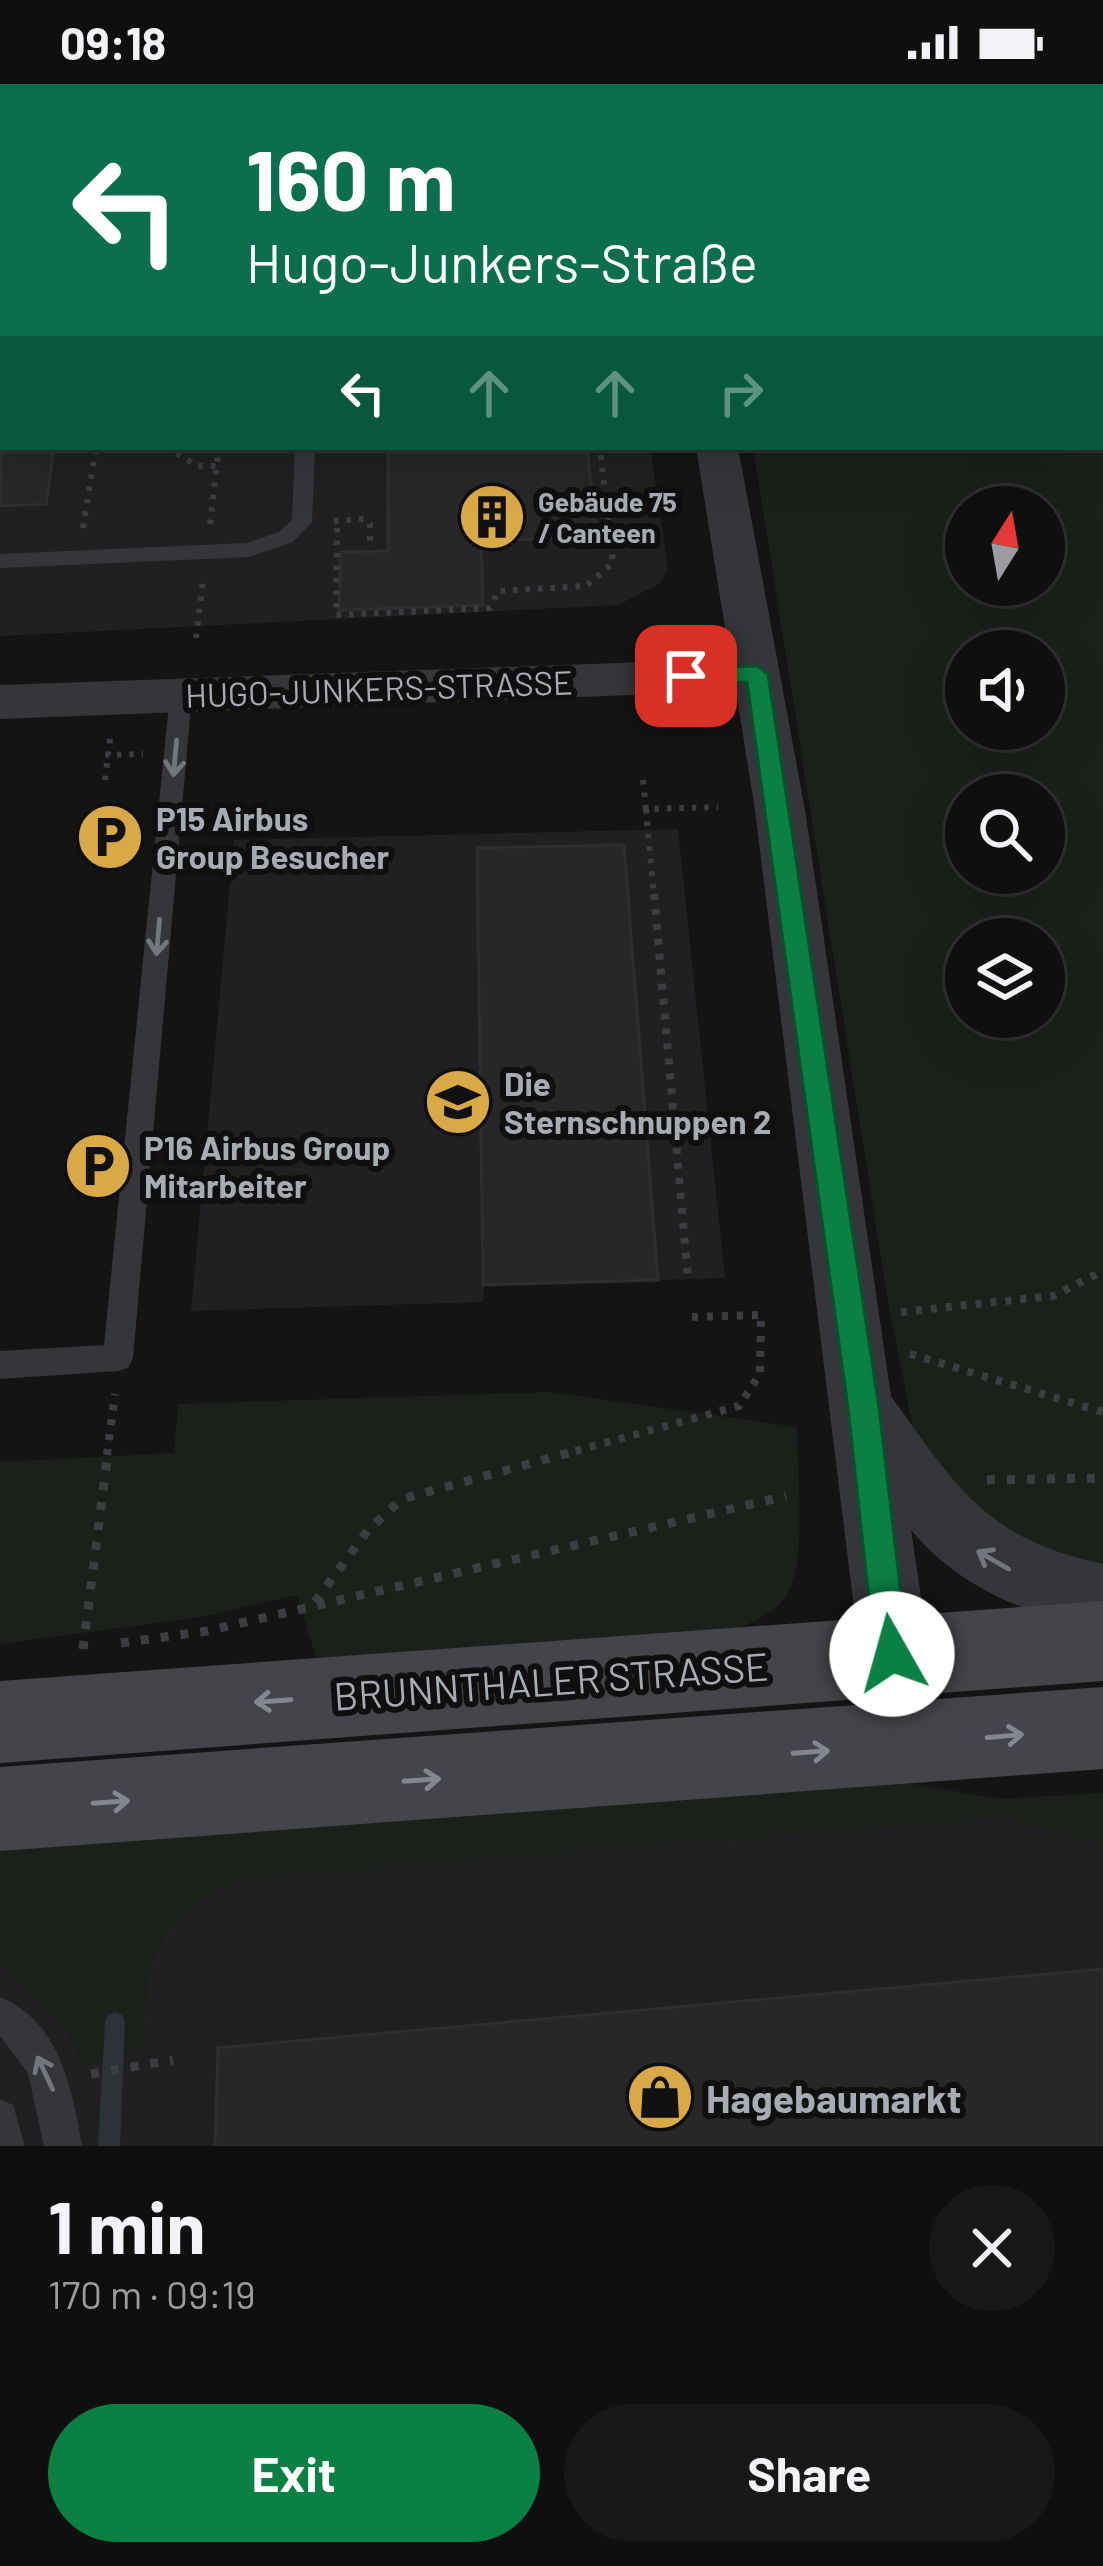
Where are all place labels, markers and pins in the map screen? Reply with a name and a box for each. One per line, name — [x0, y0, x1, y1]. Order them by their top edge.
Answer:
building icon: Gebäude 75 / Canteen — [457, 482, 527, 552]
place label: Gebäude 75 / Canteen — [538, 485, 677, 548]
pin — [635, 625, 737, 727]
place label: P15 Airbus Group Besucher — [156, 798, 390, 876]
parking icon: P15 Airbus Group Besucher — [75, 802, 145, 872]
place label: Die Sternschnuppen 2 — [504, 1063, 772, 1141]
school or university icon: Die Sternschnuppen 2 — [423, 1067, 493, 1137]
place label: P16 Airbus Group Mitarbeiter — [144, 1127, 390, 1205]
parking icon: P16 Airbus Group Mitarbeiter — [63, 1131, 133, 1201]
shop icon: Hagebaumarkt — [625, 2062, 695, 2132]
place label: Hagebaumarkt — [706, 2074, 962, 2121]

